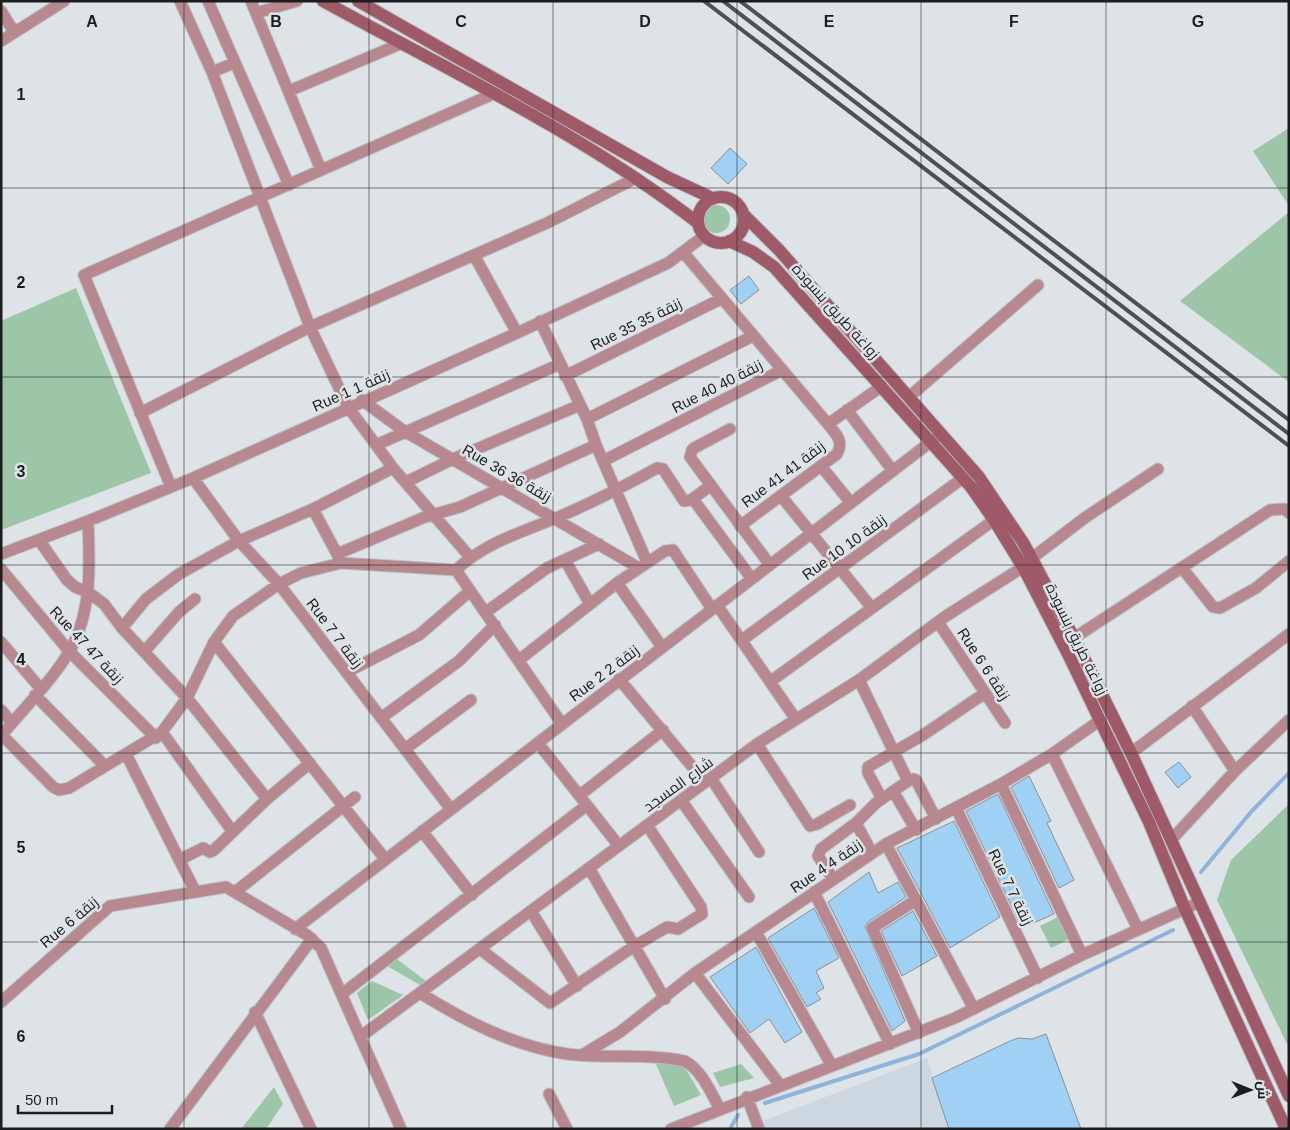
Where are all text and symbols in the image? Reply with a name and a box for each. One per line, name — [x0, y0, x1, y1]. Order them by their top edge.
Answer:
text: A — [86, 13, 98, 30]
text: B — [270, 13, 282, 30]
text: C — [455, 13, 467, 30]
text: D — [639, 13, 651, 30]
text: E — [824, 13, 835, 30]
text: F — [1009, 13, 1019, 30]
text: G — [1192, 13, 1204, 30]
text: 1 — [17, 86, 26, 103]
street label: زواغة طريق بنسودة — [787, 260, 883, 363]
text: 2 — [17, 274, 26, 291]
street label: Rue 35 زنقة 35 — [588, 295, 685, 354]
street label: Rue 40 زنقة 40 — [669, 356, 766, 417]
street label: Rue 1 زنقة 1 — [310, 365, 393, 416]
street label: Rue 41 زنقة 41 — [738, 437, 828, 512]
street label: Rue 36 زنقة 36 — [459, 441, 554, 506]
text: 3 — [17, 463, 26, 480]
street label: Rue 10 زنقة 10 — [799, 511, 890, 584]
street label: زواغة طريق بنسودة — [1041, 580, 1111, 699]
street label: Rue 7 زنقة 7 — [302, 595, 367, 672]
street label: Rue 47 زنقة 47 — [46, 603, 127, 688]
street label: Rue 6 زنقة 6 — [953, 625, 1014, 704]
street label: Rue 2 زنقة 2 — [566, 641, 643, 706]
text: 4 — [17, 651, 26, 668]
street label: شارع المسجد — [640, 753, 718, 817]
street label: Rue 4 زنقة 4 — [787, 836, 866, 897]
text: 5 — [17, 839, 26, 856]
street label: Rue 7 زنقة 7 — [984, 846, 1037, 928]
street label: Rue 6 زنقة — [37, 893, 102, 952]
text: 6 — [17, 1028, 26, 1045]
north arrow — [1225, 1065, 1275, 1115]
text: ش — [1254, 1081, 1271, 1099]
scale bar — [18, 1082, 111, 1114]
text: 50 m — [25, 1091, 58, 1108]

